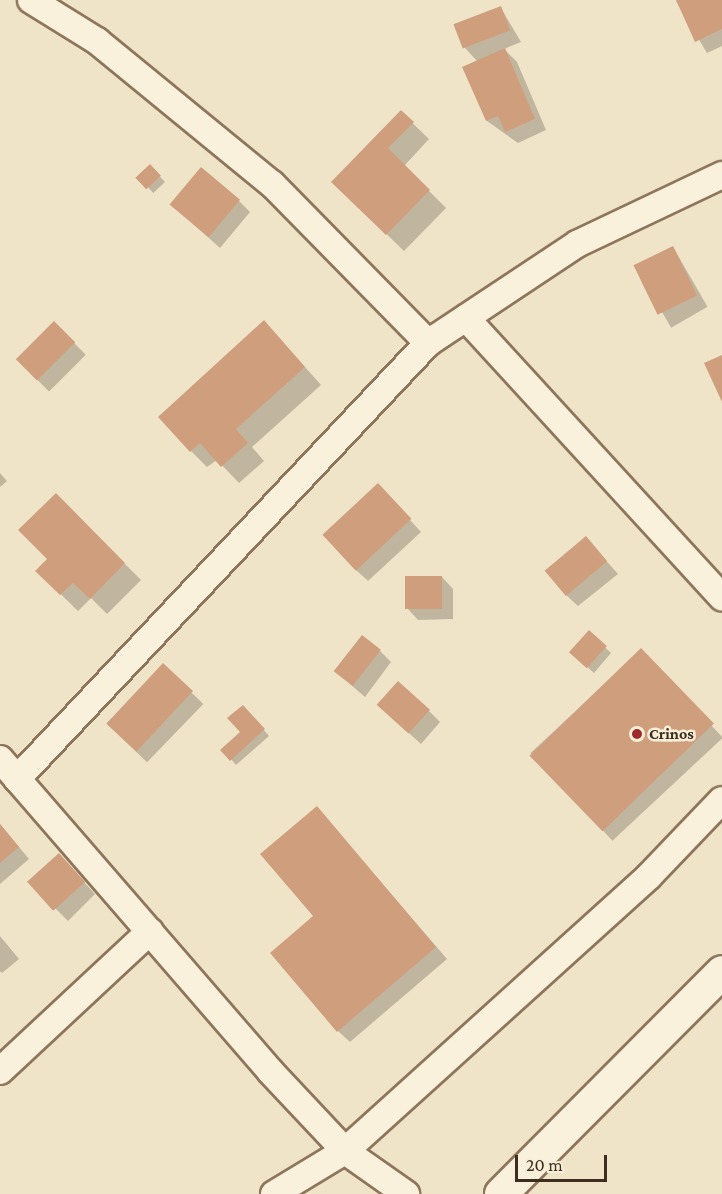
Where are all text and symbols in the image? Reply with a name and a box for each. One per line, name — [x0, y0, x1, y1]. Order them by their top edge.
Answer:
place label: Crinos — [649, 724, 694, 744]
marker: Crinos — [630, 727, 644, 741]
scale bar — [518, 1143, 610, 1181]
text: 20 m — [526, 1155, 563, 1175]

